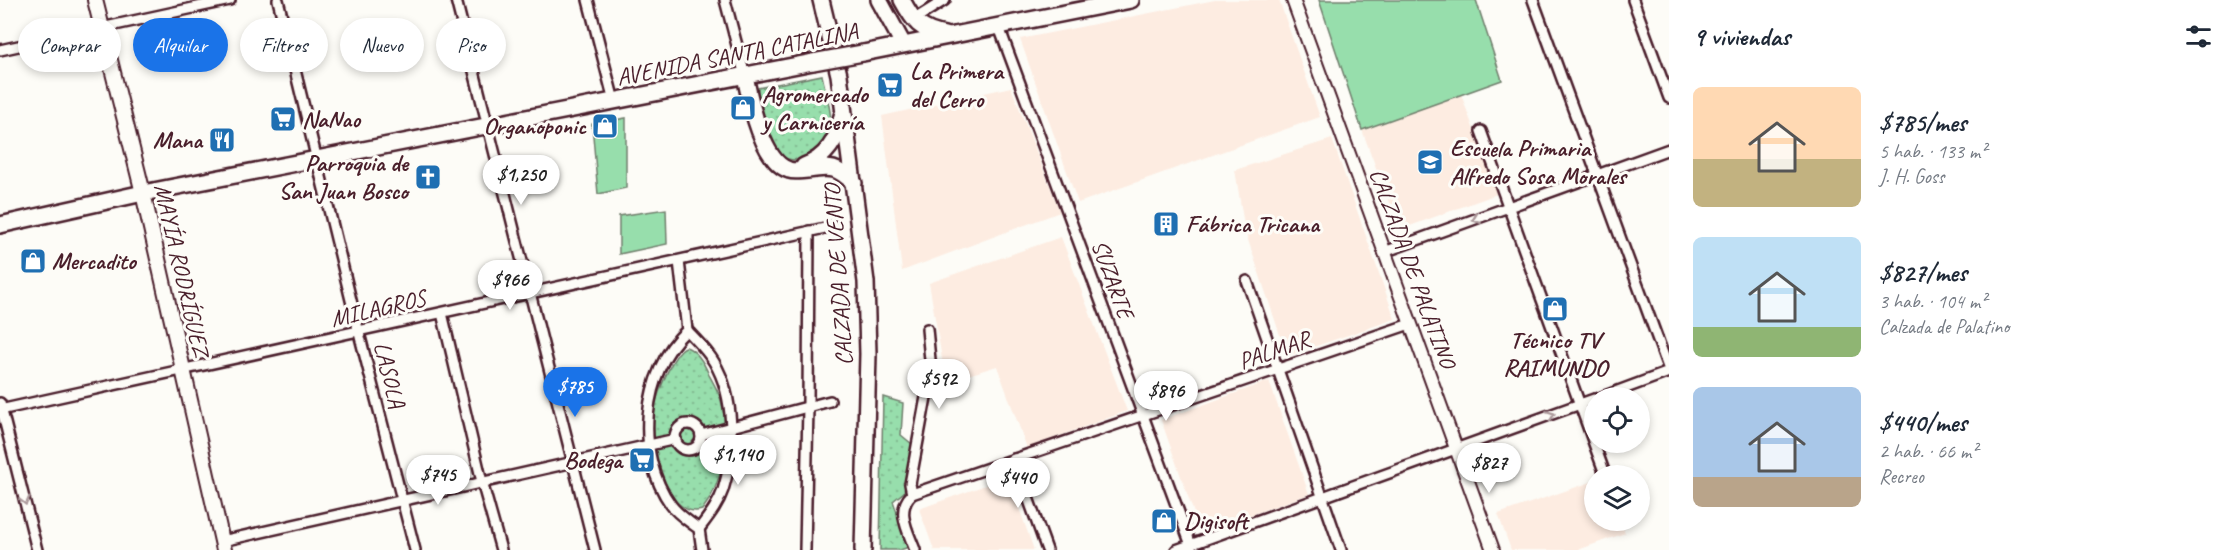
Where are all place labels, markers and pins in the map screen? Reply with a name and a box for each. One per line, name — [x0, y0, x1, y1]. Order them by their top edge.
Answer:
place label: La Primera del Cerro — [910, 56, 1005, 114]
supermarket icon: La Primera del Cerro — [875, 70, 905, 100]
place label: Agromercado y Carnicería — [760, 79, 870, 137]
shop icon: Agromercado y Carnicería — [728, 93, 758, 123]
supermarket icon: NaNao — [268, 104, 298, 134]
place label: NaNao — [302, 104, 362, 134]
place label: Organoponic — [483, 111, 587, 141]
shop icon: Organoponic — [590, 111, 620, 141]
place label: Mana — [153, 125, 204, 155]
restaurant icon: Mana — [207, 125, 237, 155]
place label: Escuela Primaria Alfredo Sosa Morales — [1450, 133, 1628, 191]
school or university icon: Escuela Primaria Alfredo Sosa Morales — [1415, 147, 1445, 177]
place label: Parroquia de San Juan Bosco — [278, 148, 410, 206]
pin: $1,250 — [472, 155, 570, 206]
church icon: Parroquia de San Juan Bosco — [413, 162, 443, 192]
building icon: Fábrica Tricana — [1151, 209, 1181, 239]
place label: Fábrica Tricana — [1186, 209, 1321, 239]
shop icon: Mercadito — [18, 246, 48, 276]
place label: Mercadito — [52, 246, 138, 276]
pin: $966 — [474, 260, 546, 311]
shop icon: Técnico TV RAIMUNDO — [1540, 294, 1570, 324]
place label: Técnico TV RAIMUNDO — [1503, 325, 1610, 383]
pin: $592 — [903, 359, 975, 410]
pin: $785 — [539, 367, 611, 418]
pin: $896 — [1130, 371, 1202, 422]
pin: $1,140 — [689, 435, 787, 486]
pin: $827 — [1453, 443, 1525, 494]
place label: Bodega — [564, 445, 624, 475]
supermarket icon: Bodega — [627, 445, 657, 475]
pin: $745 — [402, 455, 474, 506]
pin: $440 — [982, 458, 1054, 509]
shop icon: Digisoft — [1149, 506, 1179, 536]
place label: Digisoft — [1184, 506, 1251, 536]

